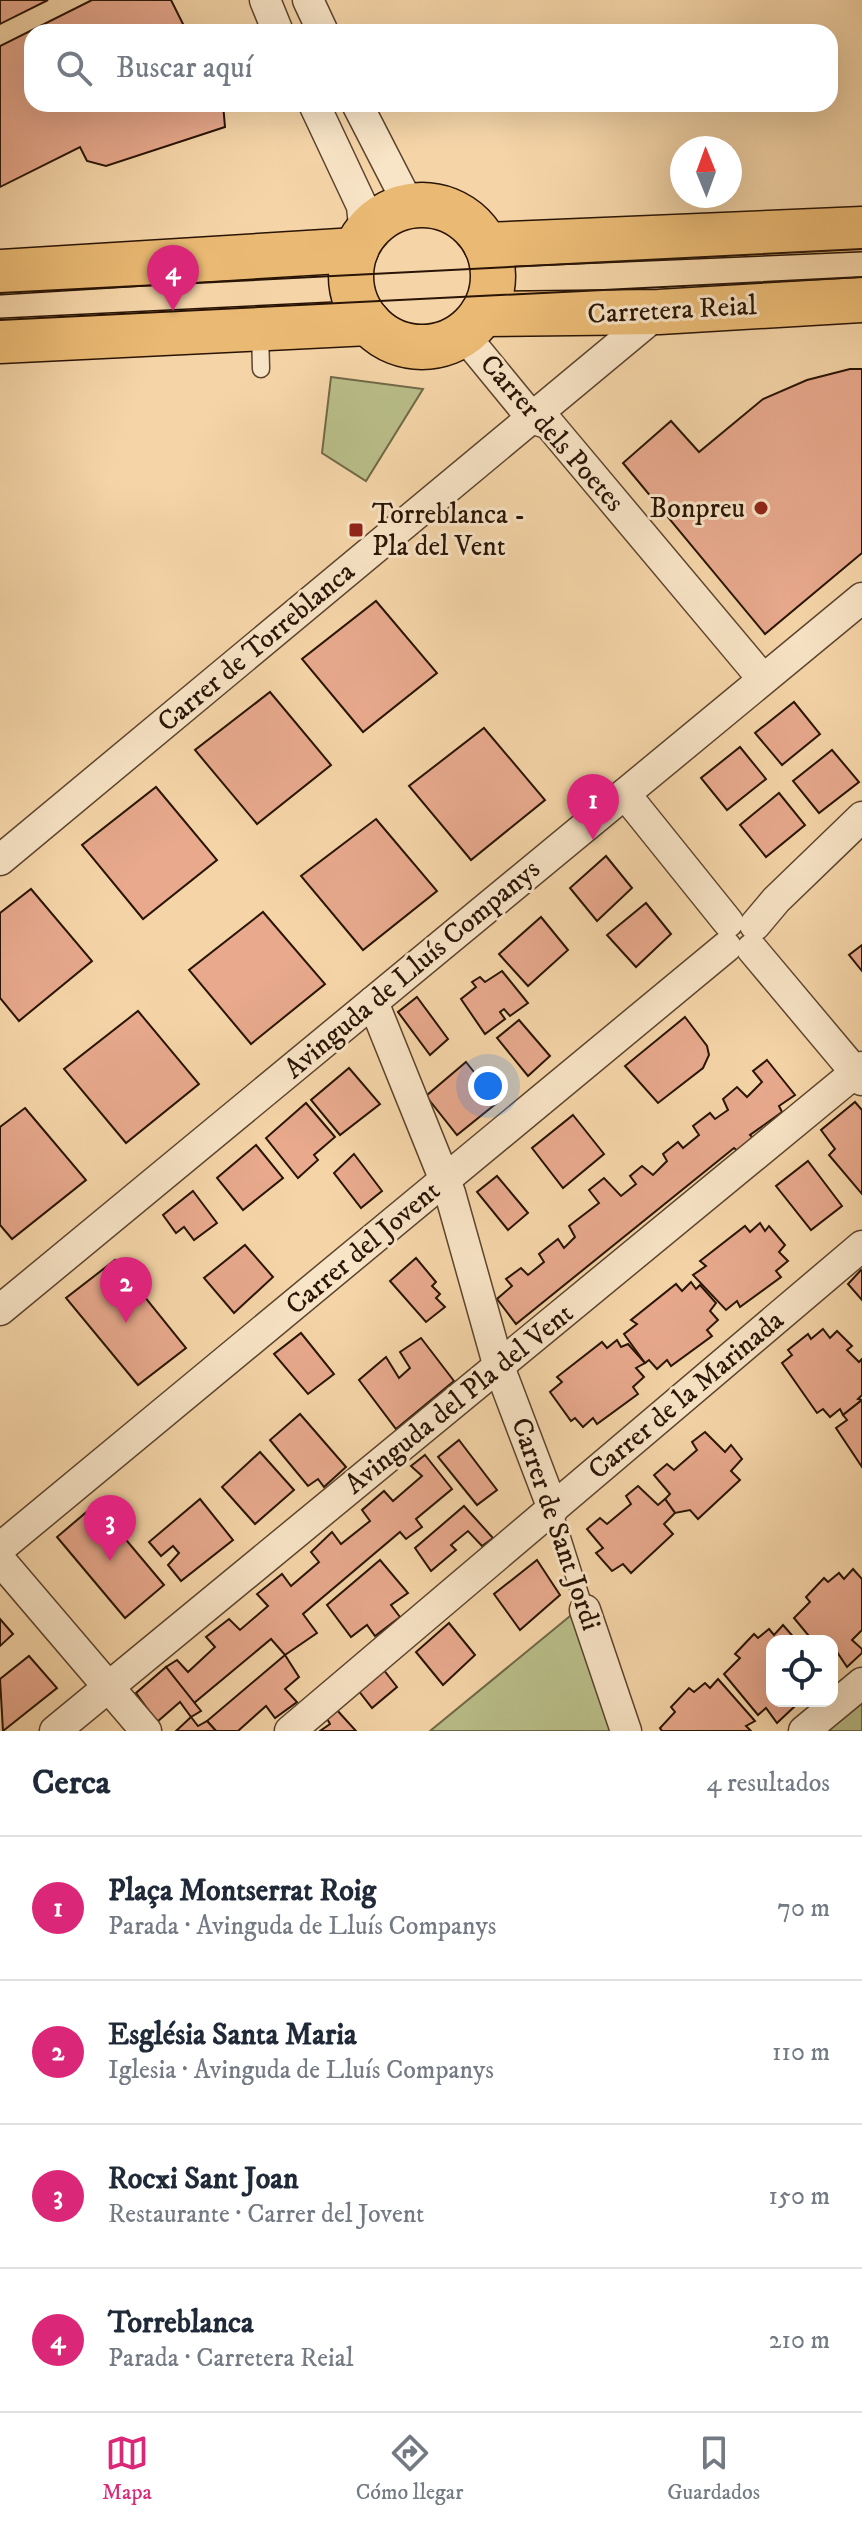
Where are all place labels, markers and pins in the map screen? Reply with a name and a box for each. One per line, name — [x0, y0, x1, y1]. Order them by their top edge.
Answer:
pin: 4 — [147, 245, 199, 311]
place label: Bonpreu — [650, 491, 745, 526]
place label: Torreblanca - Pla del Vent — [372, 497, 525, 564]
marker: Bonpreu — [752, 499, 770, 517]
marker: Torreblanca - Pla del Vent — [347, 521, 365, 539]
pin: 1 — [567, 774, 619, 840]
pin: 2 — [100, 1257, 152, 1323]
pin: 3 — [84, 1495, 136, 1561]

